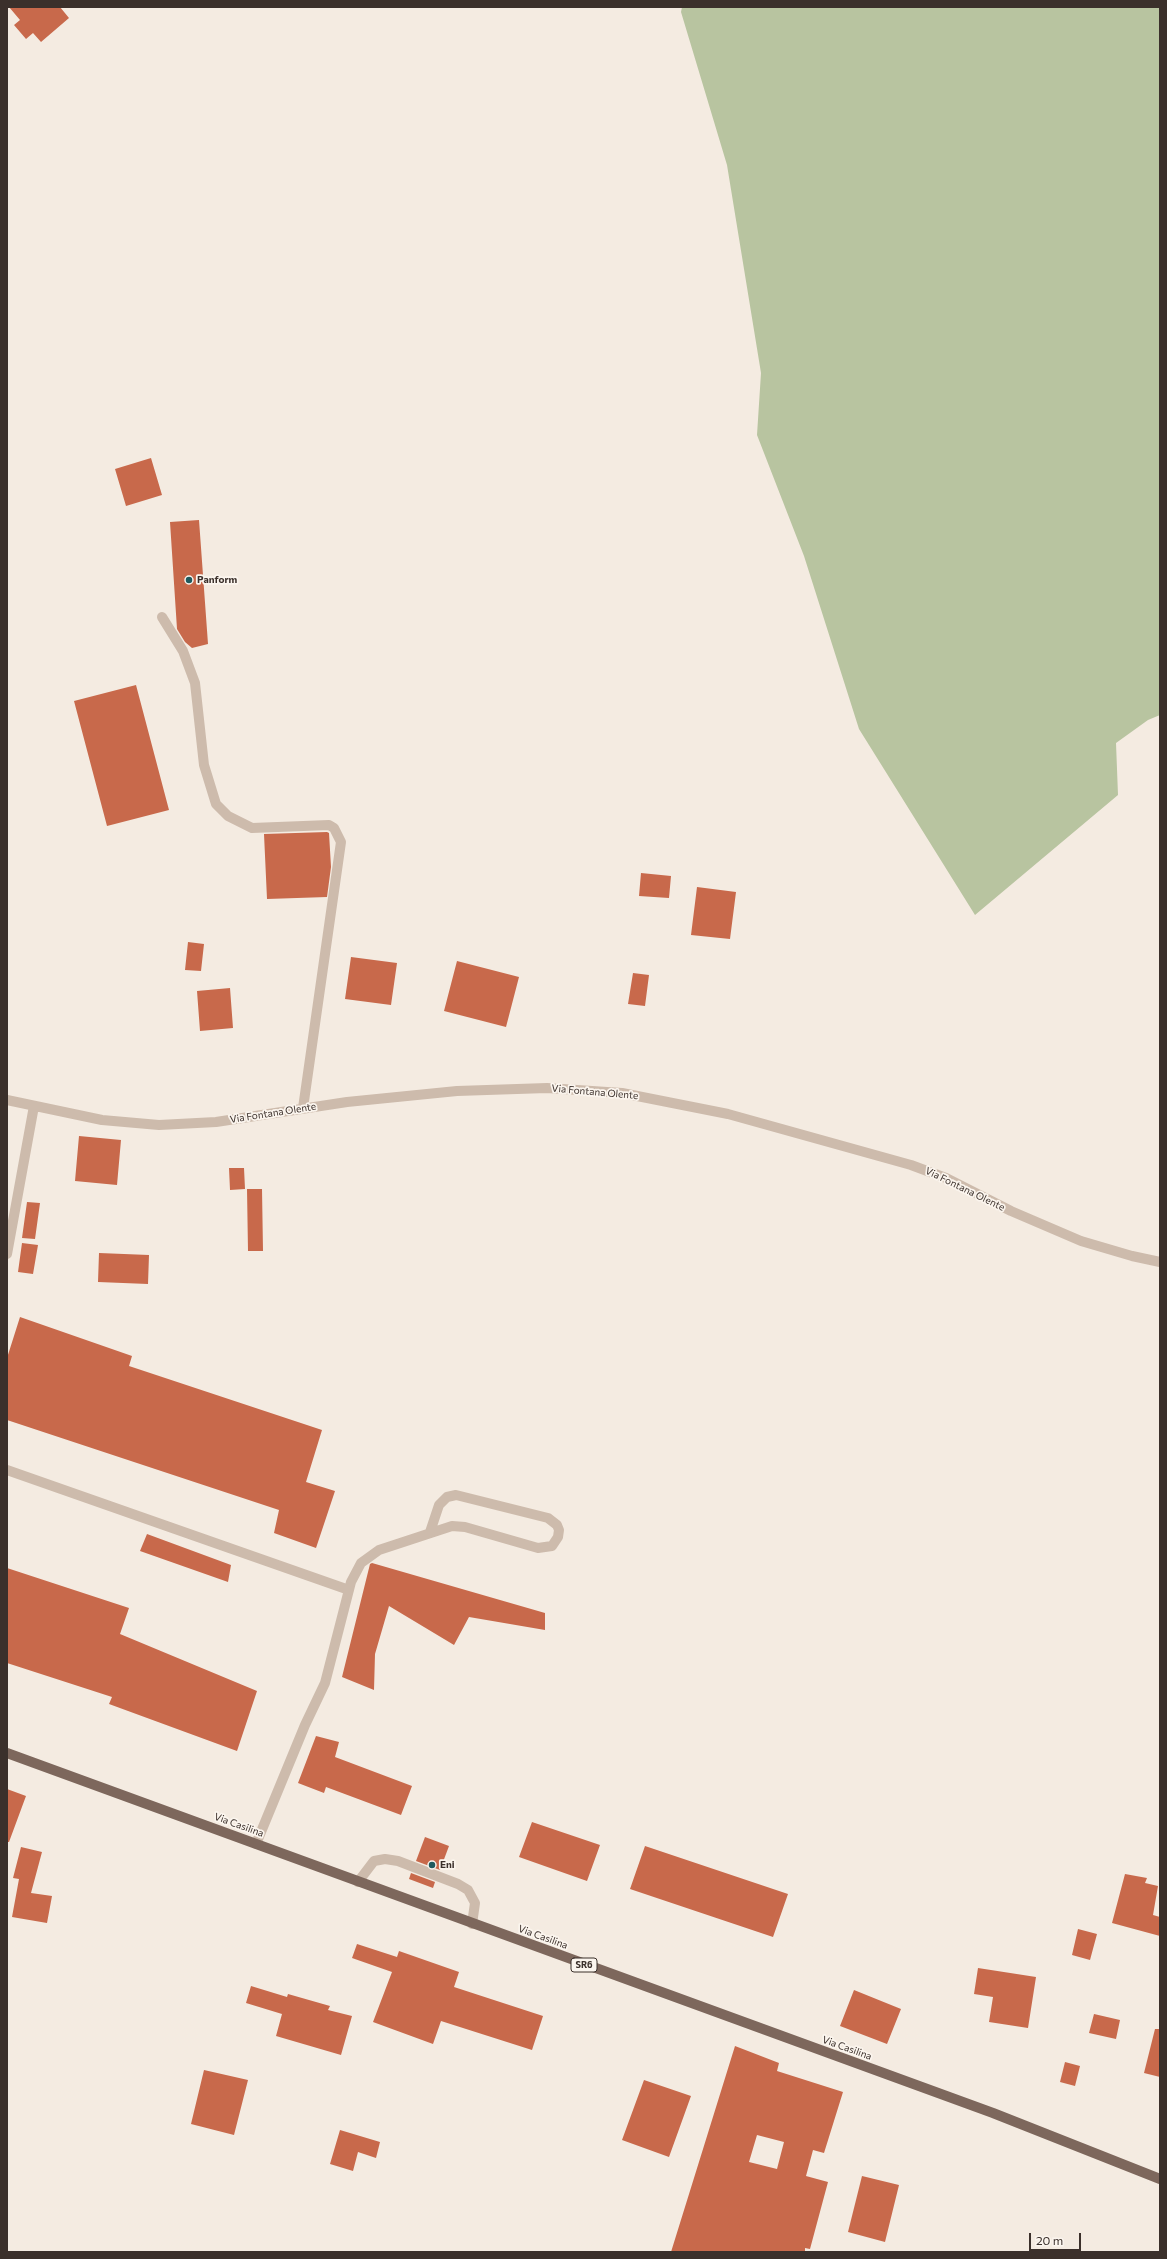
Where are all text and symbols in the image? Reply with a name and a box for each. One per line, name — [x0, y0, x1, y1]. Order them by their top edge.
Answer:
place label: Panform — [197, 574, 237, 586]
marker: Panform — [184, 575, 194, 585]
street label: Via Fontana Olente — [551, 1082, 639, 1102]
street label: Via Fontana Olente — [229, 1100, 317, 1126]
street label: Via Fontana Olente — [923, 1165, 1007, 1213]
street label: Via Casilina — [213, 1810, 265, 1840]
place label: Eni — [440, 1859, 455, 1871]
marker: Eni — [427, 1860, 437, 1870]
street label: Via Casilina — [517, 1922, 569, 1952]
road number: SR6 — [571, 1958, 597, 1972]
street label: Via Casilina — [821, 2033, 873, 2063]
scale bar — [1031, 2225, 1083, 2251]
text: 20 m — [1036, 2233, 1063, 2247]

